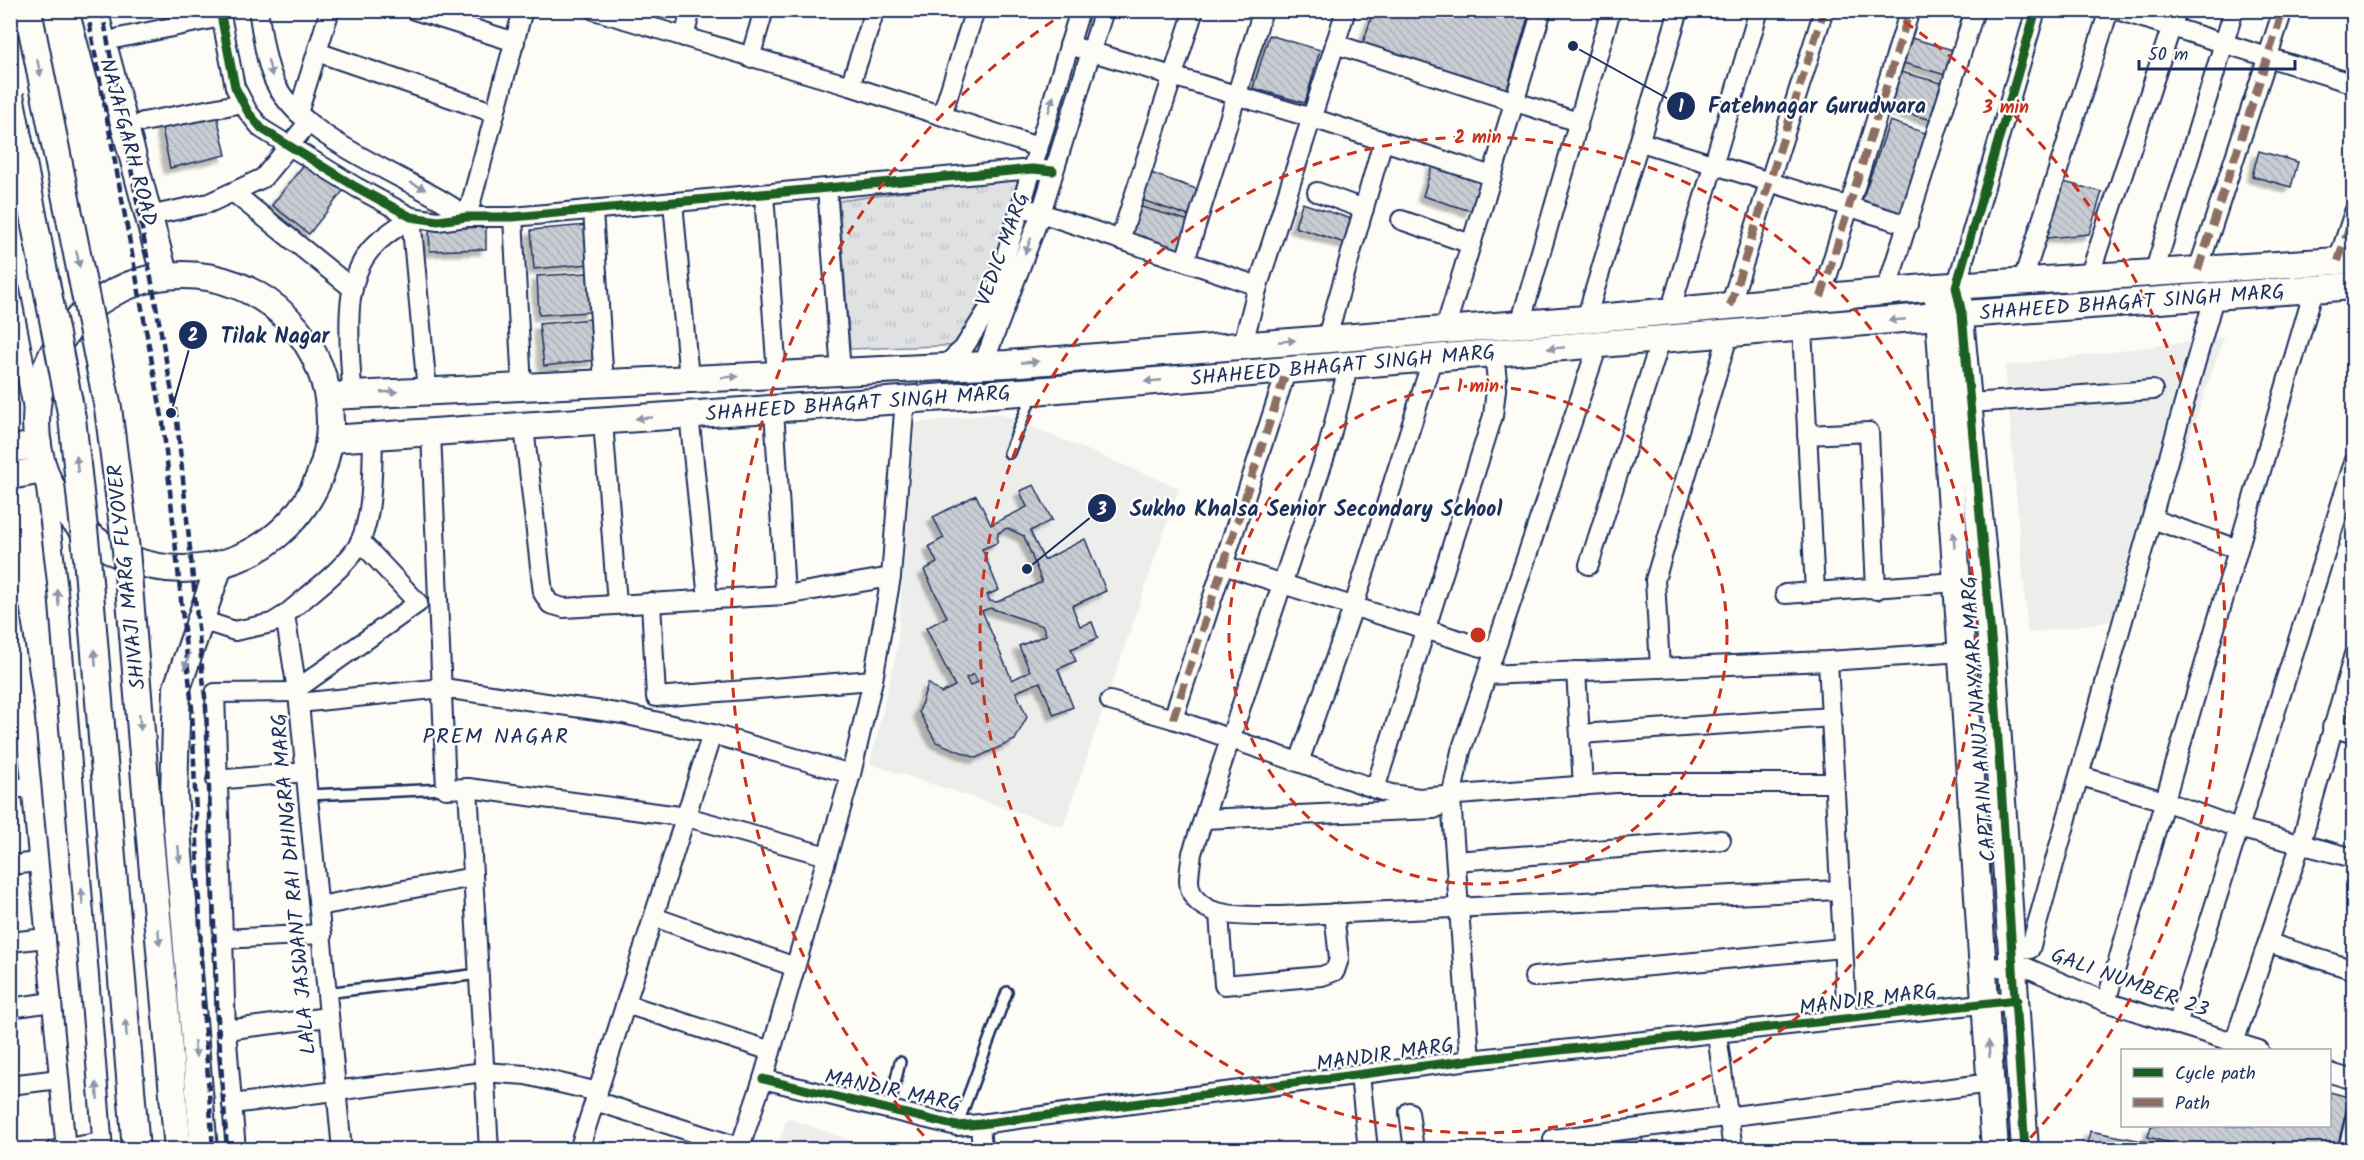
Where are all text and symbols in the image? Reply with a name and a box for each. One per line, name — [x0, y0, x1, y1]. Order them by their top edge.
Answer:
scale bar — [2139, 33, 2295, 71]
text: 50 m — [2148, 41, 2188, 70]
street label: NAJAFGARH ROAD — [89, 55, 166, 230]
one-way arrow — [35, 59, 44, 78]
one-way arrow — [266, 59, 275, 77]
callout: Fatehnagar Gurudwara — [1666, 86, 1938, 126]
text: Fatehnagar Gurudwara — [1708, 90, 1926, 125]
text: 1 — [1678, 93, 1684, 122]
text: 3 min — [1982, 94, 2029, 123]
one-way arrow — [1047, 95, 1056, 113]
text: 2 min — [1455, 124, 1501, 153]
one-way arrow — [409, 182, 426, 191]
street label: VEDIC MARG — [968, 188, 1039, 311]
one-way arrow — [1023, 237, 1032, 255]
one-way arrow — [74, 250, 83, 269]
street label: SHAHEED BHAGAT SINGH MARG — [1978, 276, 2286, 331]
callout: Tilak Nagar — [178, 315, 341, 355]
one-way arrow — [1888, 315, 1907, 324]
text: Tilak Nagar — [221, 320, 331, 355]
text: 2 — [188, 322, 198, 351]
one-way arrow — [1278, 336, 1297, 346]
street label: SHAHEED BHAGAT SINGH MARG — [1189, 337, 1497, 396]
one-way arrow — [1547, 344, 1566, 353]
one-way arrow — [1020, 357, 1039, 367]
one-way arrow — [721, 373, 740, 382]
text: 1 min — [1457, 373, 1499, 402]
one-way arrow — [1143, 376, 1162, 386]
street label: SHAHEED BHAGAT SINGH MARG — [704, 377, 1012, 432]
one-way arrow — [379, 388, 398, 397]
one-way arrow — [635, 413, 654, 422]
one-way arrow — [72, 454, 82, 473]
street label: SHIVAJI MARG FLYOVER — [99, 463, 156, 691]
callout: Sukho Khalsa Senior Secondary School — [1087, 488, 1514, 528]
text: Sukho Khalsa Senior Secondary School — [1130, 493, 1502, 528]
text: 3 — [1096, 496, 1107, 525]
one-way arrow — [1950, 531, 1959, 550]
street label: CAPTAIN ANUJ NAYYAR MARG — [1953, 575, 2006, 863]
one-way arrow — [53, 588, 63, 607]
centre of rings — [1468, 625, 1488, 645]
one-way arrow — [90, 648, 100, 667]
one-way arrow — [181, 652, 191, 670]
street label: LALA JASWANT RAI DHINGRA MARG — [263, 712, 326, 1056]
one-way arrow — [135, 713, 145, 732]
district label: PREM NAGAR — [423, 720, 569, 755]
one-way arrow — [174, 845, 184, 864]
one-way arrow — [77, 887, 86, 906]
one-way arrow — [154, 928, 164, 947]
street label: GALI NUMBER 23 — [2046, 940, 2213, 1027]
street label: MANDIR MARG — [1797, 976, 1939, 1025]
one-way arrow — [121, 1019, 131, 1038]
street label: MANDIR MARG — [1314, 1029, 1456, 1081]
one-way arrow — [191, 1039, 200, 1058]
one-way arrow — [1985, 1040, 1994, 1059]
legend — [2121, 1049, 2331, 1127]
text: Cycle path — [2175, 1060, 2256, 1089]
street label: MANDIR MARG — [821, 1061, 964, 1122]
one-way arrow — [92, 1082, 102, 1101]
text: Path — [2175, 1090, 2210, 1119]

